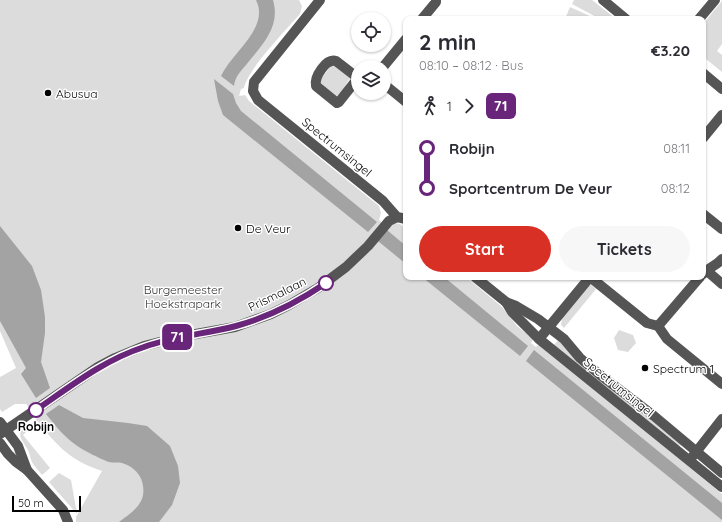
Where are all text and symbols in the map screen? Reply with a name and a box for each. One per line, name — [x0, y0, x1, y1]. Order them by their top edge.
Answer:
map controls — [351, 12, 391, 100]
button: locate — [351, 12, 391, 52]
text: 2 min — [419, 28, 476, 56]
text: €3.20 — [651, 41, 690, 60]
text: 08:10 – 08:12 · Bus — [419, 57, 523, 73]
button: layers — [351, 60, 391, 100]
place label: Abusua — [56, 86, 98, 101]
marker: Abusua — [43, 88, 53, 98]
icon: walk — [419, 95, 441, 117]
icon: forward — [458, 95, 480, 117]
text: 71 — [494, 97, 508, 115]
text: 1 — [447, 98, 452, 114]
street label: Spectrumsingel — [299, 114, 375, 180]
text: Robijn — [449, 139, 495, 158]
text: 08:11 — [663, 140, 690, 156]
text: Sportcentrum De Veur — [449, 179, 612, 198]
text: 08:12 — [661, 180, 690, 196]
place label: De Veur — [246, 221, 291, 236]
marker: De Veur — [233, 223, 243, 233]
button: Start — [419, 226, 551, 272]
button: Tickets — [559, 226, 690, 272]
street label: Prismalaan — [246, 274, 308, 314]
unlabelled marker — [318, 275, 334, 291]
park label: Burgemeester Hoekstrapark — [144, 282, 223, 311]
line badge: 71 — [159, 324, 195, 350]
text: 71 — [170, 328, 184, 346]
street label: Spectrumsingel — [581, 354, 657, 420]
place label: Spectrum 1 — [653, 361, 714, 376]
marker: Spectrum 1 — [640, 363, 650, 373]
marker: Robijn — [28, 402, 44, 418]
place label: Robijn — [18, 419, 54, 434]
scale bar — [12, 494, 81, 513]
text: 50 m — [18, 496, 44, 510]

